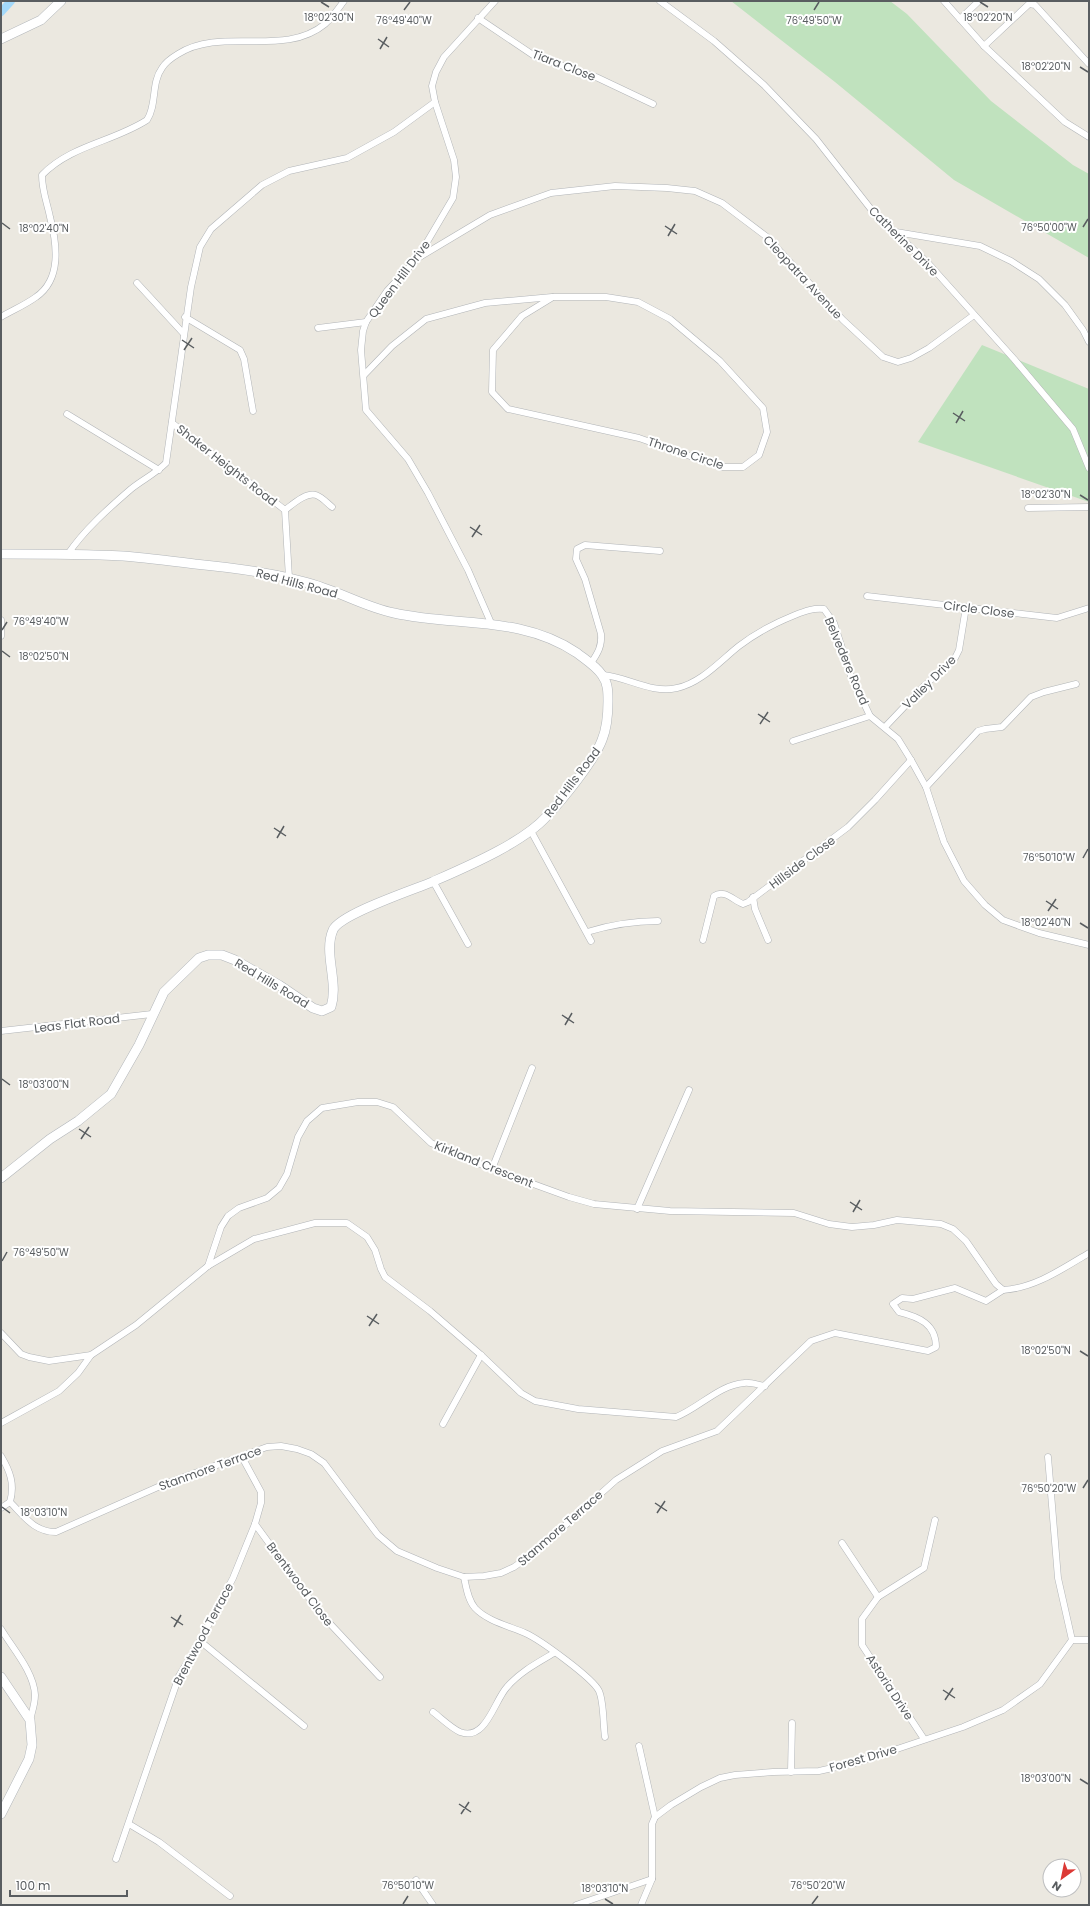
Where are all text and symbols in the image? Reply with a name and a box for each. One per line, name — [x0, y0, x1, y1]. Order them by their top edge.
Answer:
text: 18°02'30"N — [304, 10, 354, 25]
text: 18°02'20"N — [963, 10, 1013, 25]
text: 76°49'40"W — [376, 13, 432, 28]
text: 76°49'50"W — [786, 13, 842, 28]
street label: Tiara Close — [530, 45, 598, 85]
text: 18°02'20"N — [1021, 59, 1071, 74]
street label: Catherine Drive — [865, 202, 943, 280]
text: 76°50'00"W — [1021, 220, 1077, 235]
text: 18°02'40"N — [19, 221, 69, 236]
street label: Cleopatra Avenue — [760, 231, 846, 323]
street label: Queen Hill Drive — [364, 237, 434, 321]
street label: Shaker Heights Road — [173, 420, 281, 510]
street label: Throne Circle — [646, 433, 726, 473]
text: 18°02'30"N — [1021, 487, 1071, 502]
street label: Red Hills Road — [254, 564, 340, 602]
street label: Circle Close — [943, 596, 1015, 622]
text: 76°49'40"W — [13, 614, 69, 629]
street label: Belvedere Road — [821, 615, 873, 707]
text: 18°02'50"N — [19, 649, 69, 664]
street label: Valley Drive — [898, 651, 960, 713]
street label: Red Hills Road — [540, 743, 604, 821]
street label: Hillside Close — [765, 832, 839, 892]
text: 76°50'10"W — [1023, 850, 1075, 865]
text: 18°02'40"N — [1021, 915, 1071, 930]
street label: Red Hills Road — [232, 954, 312, 1012]
street label: Leas Flat Road — [33, 1009, 121, 1037]
text: 18°03'00"N — [19, 1077, 69, 1092]
street label: Kirkland Crescent — [432, 1136, 536, 1192]
text: 76°49'50"W — [13, 1245, 69, 1260]
text: 18°02'50"N — [1021, 1343, 1071, 1358]
street label: Stanmore Terrace — [156, 1442, 264, 1494]
text: 76°50'20"W — [1022, 1481, 1077, 1496]
street label: Stanmore Terrace — [514, 1486, 606, 1570]
text: 18°03'10"N — [21, 1505, 67, 1520]
street label: Brentwood Close — [263, 1538, 337, 1630]
street label: Brentwood Terrace — [169, 1580, 237, 1688]
street label: Astoria Drive — [862, 1651, 918, 1723]
street label: Forest Drive — [827, 1740, 899, 1776]
text: 18°03'00"N — [1021, 1771, 1071, 1786]
north arrow — [1042, 1858, 1082, 1898]
scale bar — [10, 1872, 127, 1898]
text: 100 m — [16, 1877, 50, 1894]
text: N — [1049, 1877, 1064, 1895]
text: 76°50'10"W — [382, 1878, 434, 1893]
text: 76°50'20"W — [791, 1878, 846, 1893]
text: 18°03'10"N — [582, 1881, 628, 1896]

